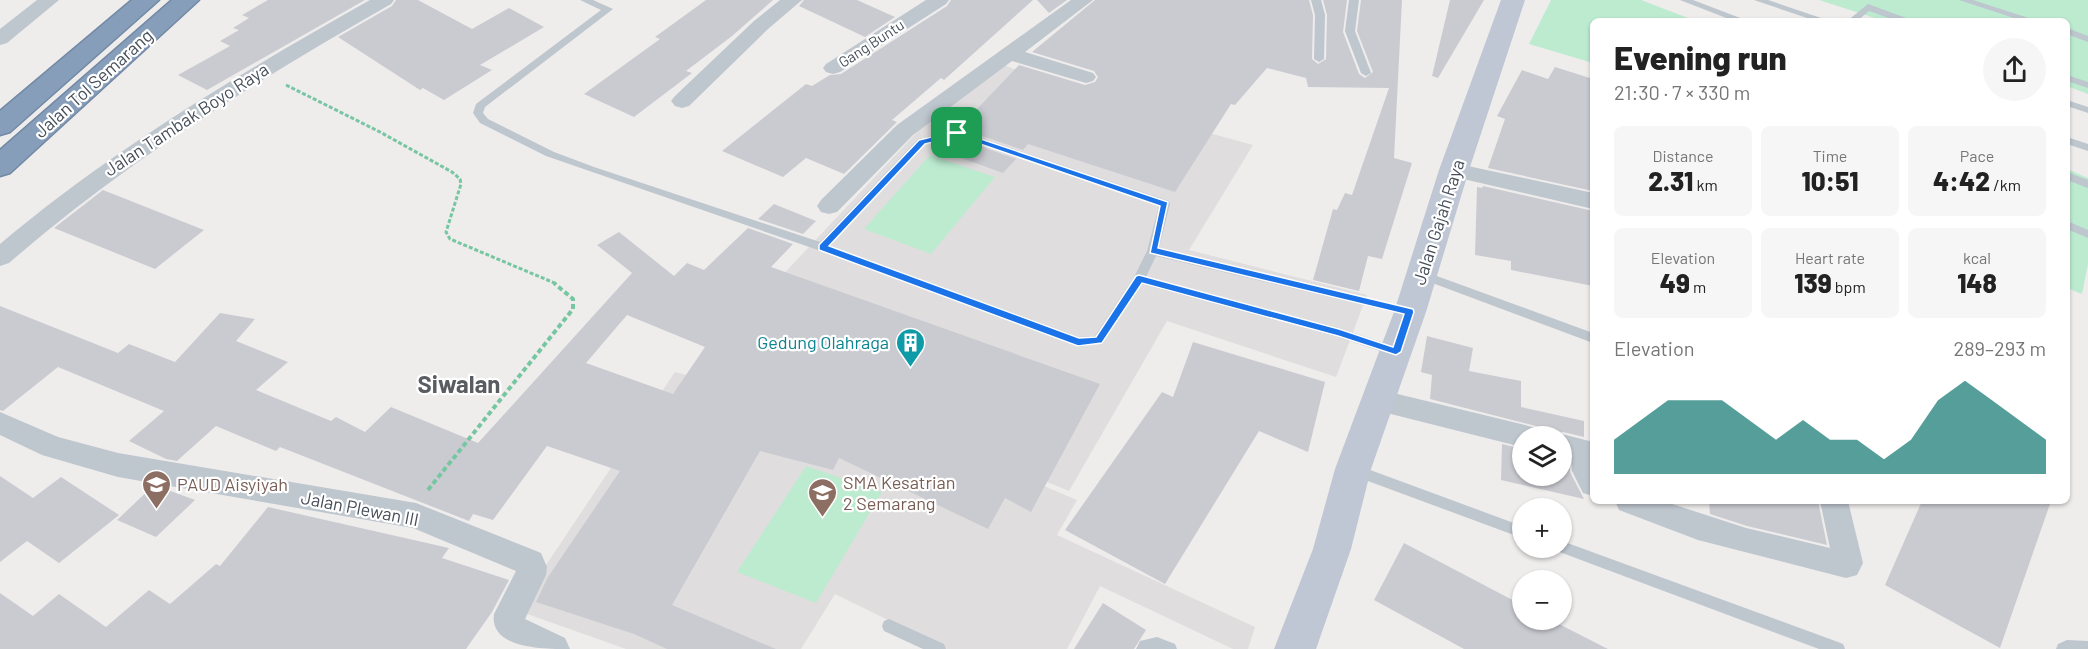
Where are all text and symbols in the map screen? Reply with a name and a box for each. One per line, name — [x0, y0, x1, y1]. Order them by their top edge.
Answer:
street label: Gang Buntu — [835, 15, 907, 71]
street label: Jalan Tol Semarang — [29, 24, 157, 142]
text: Evening run — [1614, 37, 1787, 77]
button: share — [1983, 38, 2046, 101]
street label: Jalan Tambak Boyo Raya — [100, 58, 272, 180]
text: 21:30 · 7 × 330 m — [1614, 80, 1750, 104]
pin — [931, 107, 982, 158]
icon: arrive — [940, 116, 973, 149]
text: Distance — [1653, 146, 1713, 165]
text: Time — [1813, 146, 1847, 165]
text: Pace — [1960, 146, 1994, 165]
street label: Jalan Gajah Raya — [1407, 156, 1469, 288]
text: 2.31 — [1648, 165, 1693, 196]
text: 10:51 — [1801, 165, 1859, 196]
text: 4:42 — [1933, 165, 1990, 196]
text: km — [1693, 175, 1718, 194]
text: /km — [1990, 175, 2021, 194]
text: Elevation — [1651, 248, 1715, 267]
text: Heart rate — [1795, 248, 1865, 267]
text: kcal — [1963, 248, 1991, 267]
text: 49 — [1660, 267, 1690, 298]
text: 139 — [1794, 267, 1832, 298]
text: 148 — [1957, 267, 1997, 298]
text: m — [1690, 277, 1706, 296]
text: bpm — [1832, 277, 1866, 296]
building icon: Gedung Olahraga — [894, 326, 926, 368]
place label: Gedung Olahraga — [757, 331, 889, 353]
text: Elevation — [1614, 336, 1695, 360]
text: 289–293 m — [1953, 336, 2046, 360]
district label: Siwalan — [418, 369, 500, 398]
map controls — [1512, 426, 1572, 630]
button: layers — [1512, 426, 1572, 486]
school or university icon: PAUD Aisyiyah — [140, 468, 172, 510]
place label: SMA Kesatrian 2 Semarang — [843, 471, 955, 514]
place label: PAUD Aisyiyah — [177, 473, 288, 495]
school or university icon: SMA Kesatrian 2 Semarang — [806, 476, 838, 518]
street label: Jalan Plewan III — [299, 486, 421, 530]
button: + — [1512, 498, 1572, 558]
button: − — [1512, 570, 1572, 630]

